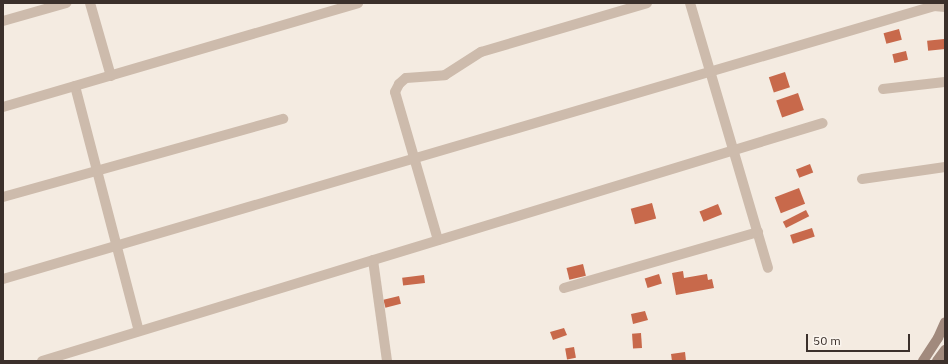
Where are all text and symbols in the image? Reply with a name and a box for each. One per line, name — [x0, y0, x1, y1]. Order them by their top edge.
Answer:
scale bar — [808, 326, 912, 352]
text: 50 m — [813, 333, 841, 348]

